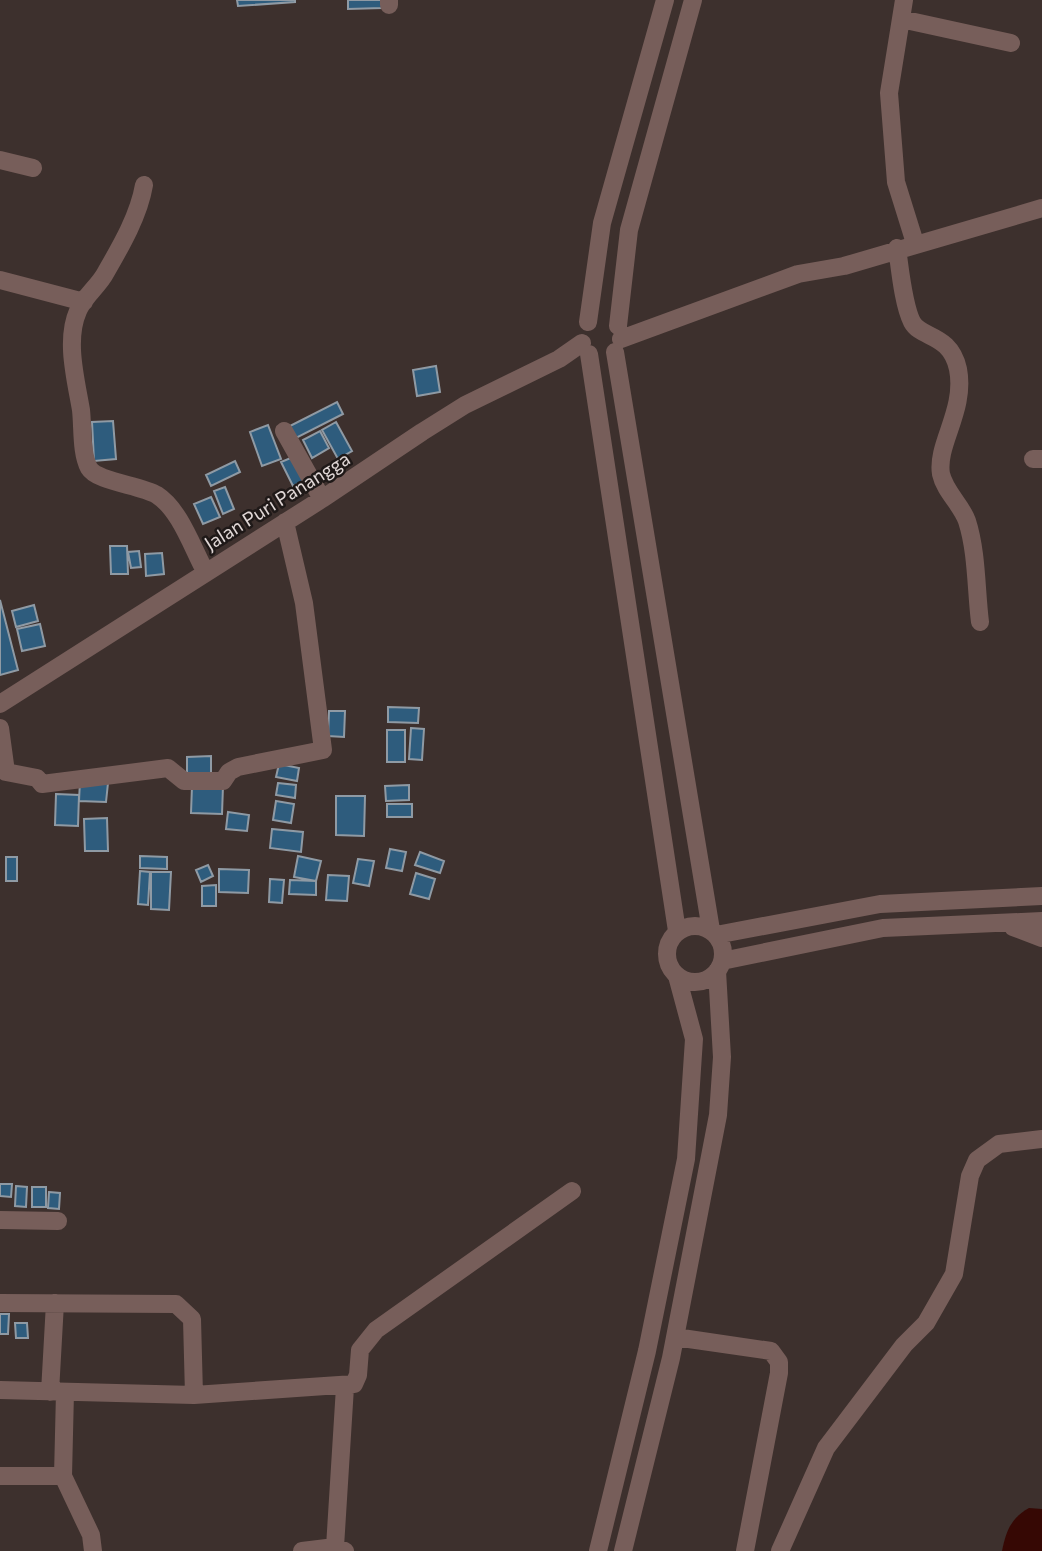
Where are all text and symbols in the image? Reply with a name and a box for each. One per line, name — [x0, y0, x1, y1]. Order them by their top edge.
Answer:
street label: Jalan Puri Panangga — [200, 446, 354, 555]

